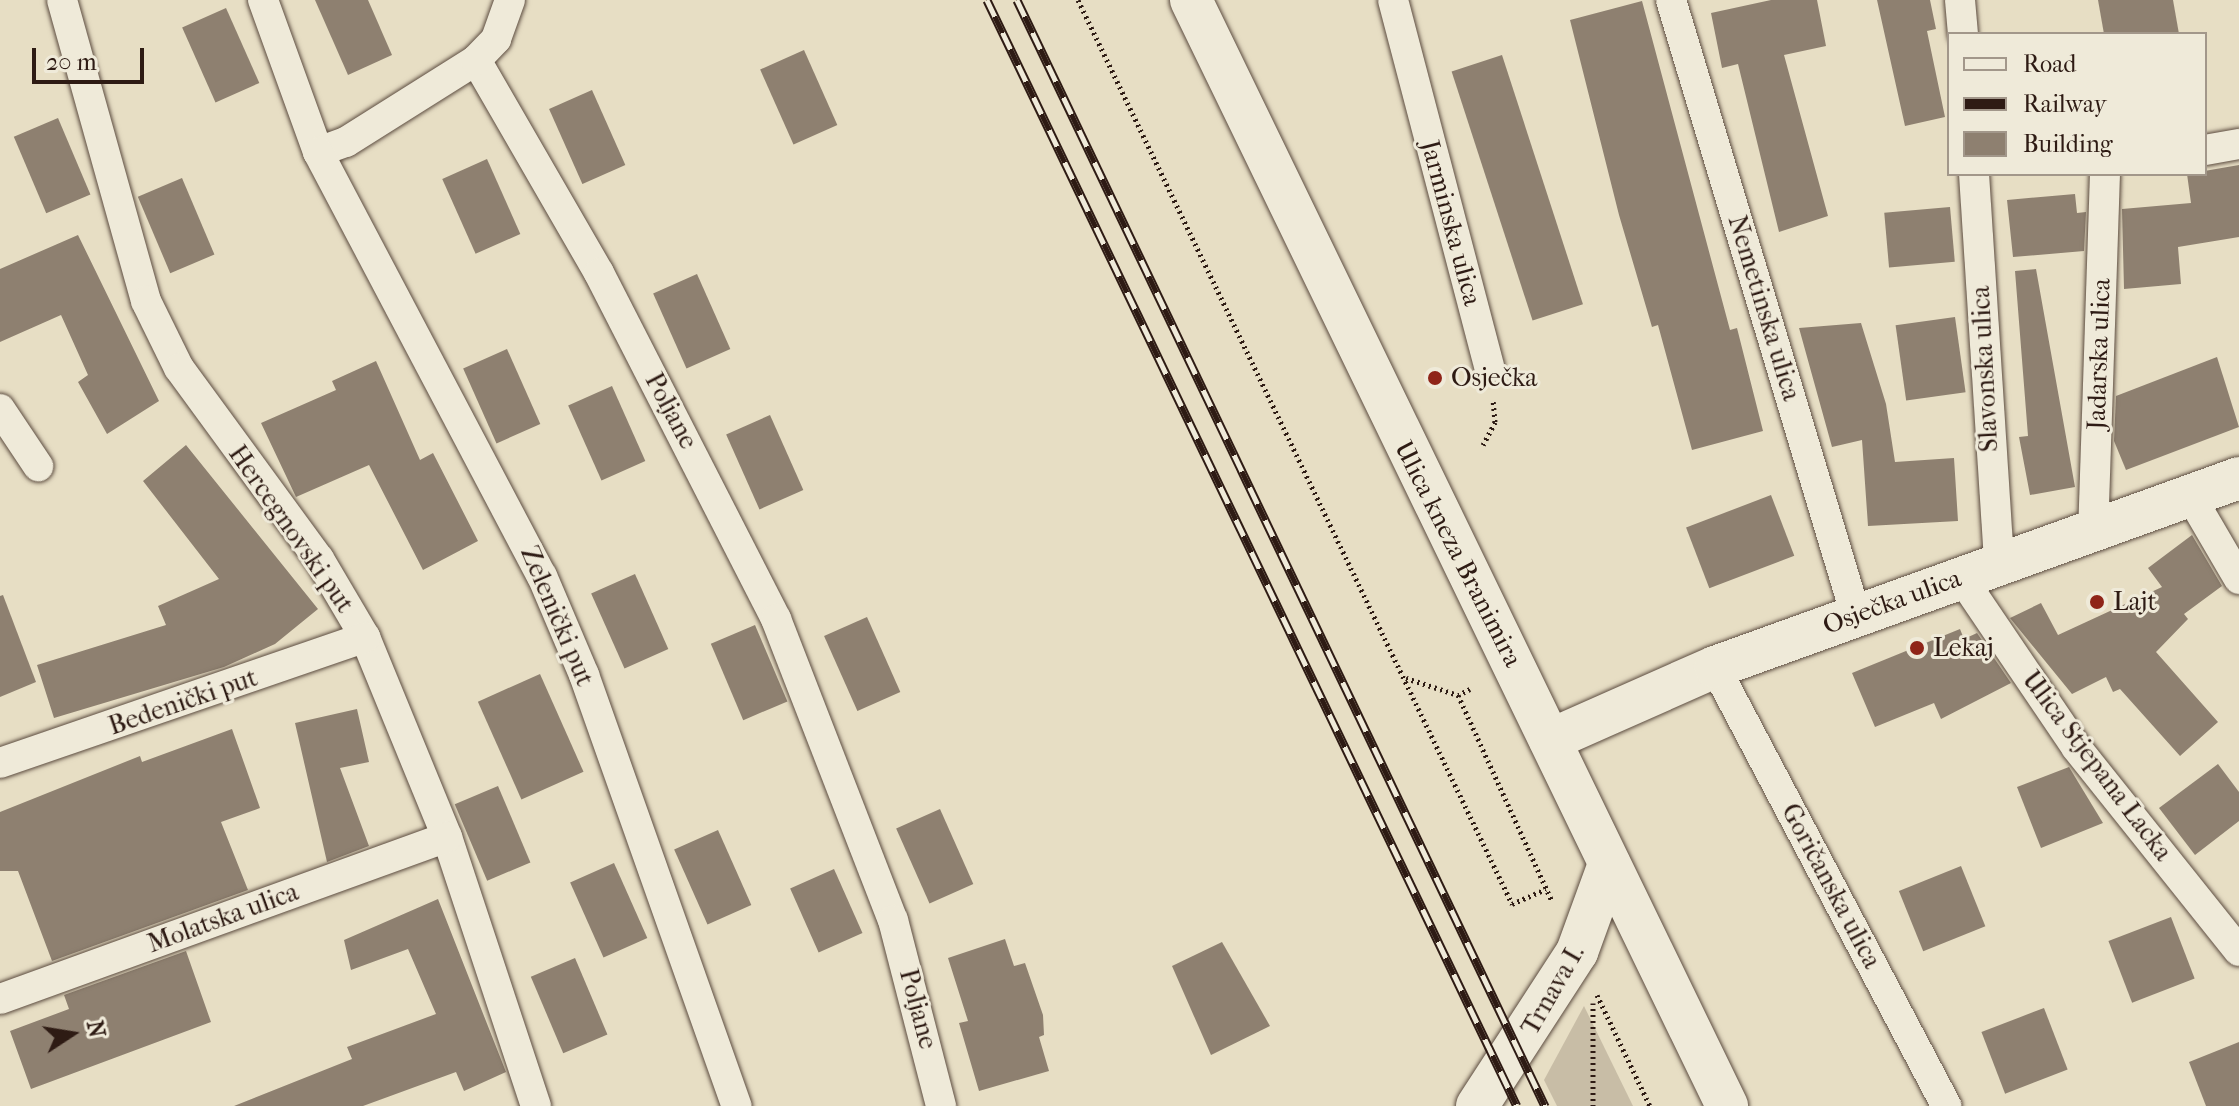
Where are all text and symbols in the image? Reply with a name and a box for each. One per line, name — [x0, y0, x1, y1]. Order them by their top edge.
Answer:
scale bar — [36, 32, 148, 82]
legend — [1947, 32, 2207, 176]
text: 20 m — [46, 48, 97, 76]
text: Road — [2023, 50, 2076, 78]
text: Railway — [2023, 90, 2106, 118]
text: Building — [2023, 130, 2113, 158]
street label: Jarminska ulica — [1414, 137, 1488, 309]
street label: Nemetinska ulica — [1721, 212, 1807, 404]
street label: Jadarska ulica — [2081, 278, 2117, 430]
street label: Slavonska ulica — [1965, 285, 2005, 453]
place label: Osječka — [1451, 362, 1537, 394]
street label: Poljane — [638, 368, 704, 454]
marker: Osječka — [1426, 369, 1444, 387]
street label: Ulica kneza Branimira — [1387, 436, 1529, 672]
street label: Hercegnovski put — [222, 439, 360, 619]
street label: Zelenički put — [514, 541, 600, 691]
street label: Osječka ulica — [1819, 563, 1965, 641]
place label: Lajt — [2113, 586, 2157, 618]
marker: Lajt — [2088, 593, 2106, 611]
place label: Lekaj — [1933, 632, 1994, 664]
marker: Lekaj — [1908, 639, 1926, 657]
street label: Bedenički put — [105, 662, 261, 742]
street label: Ulica Stjepana Lacka — [2016, 665, 2178, 867]
street label: Goričanska ulica — [1775, 798, 1887, 974]
street label: Molatska ulica — [143, 876, 303, 960]
street label: Trnava I. — [1515, 939, 1591, 1041]
street label: Poljane — [892, 966, 944, 1052]
north arrow — [32, 994, 112, 1074]
text: N — [81, 1018, 110, 1040]

